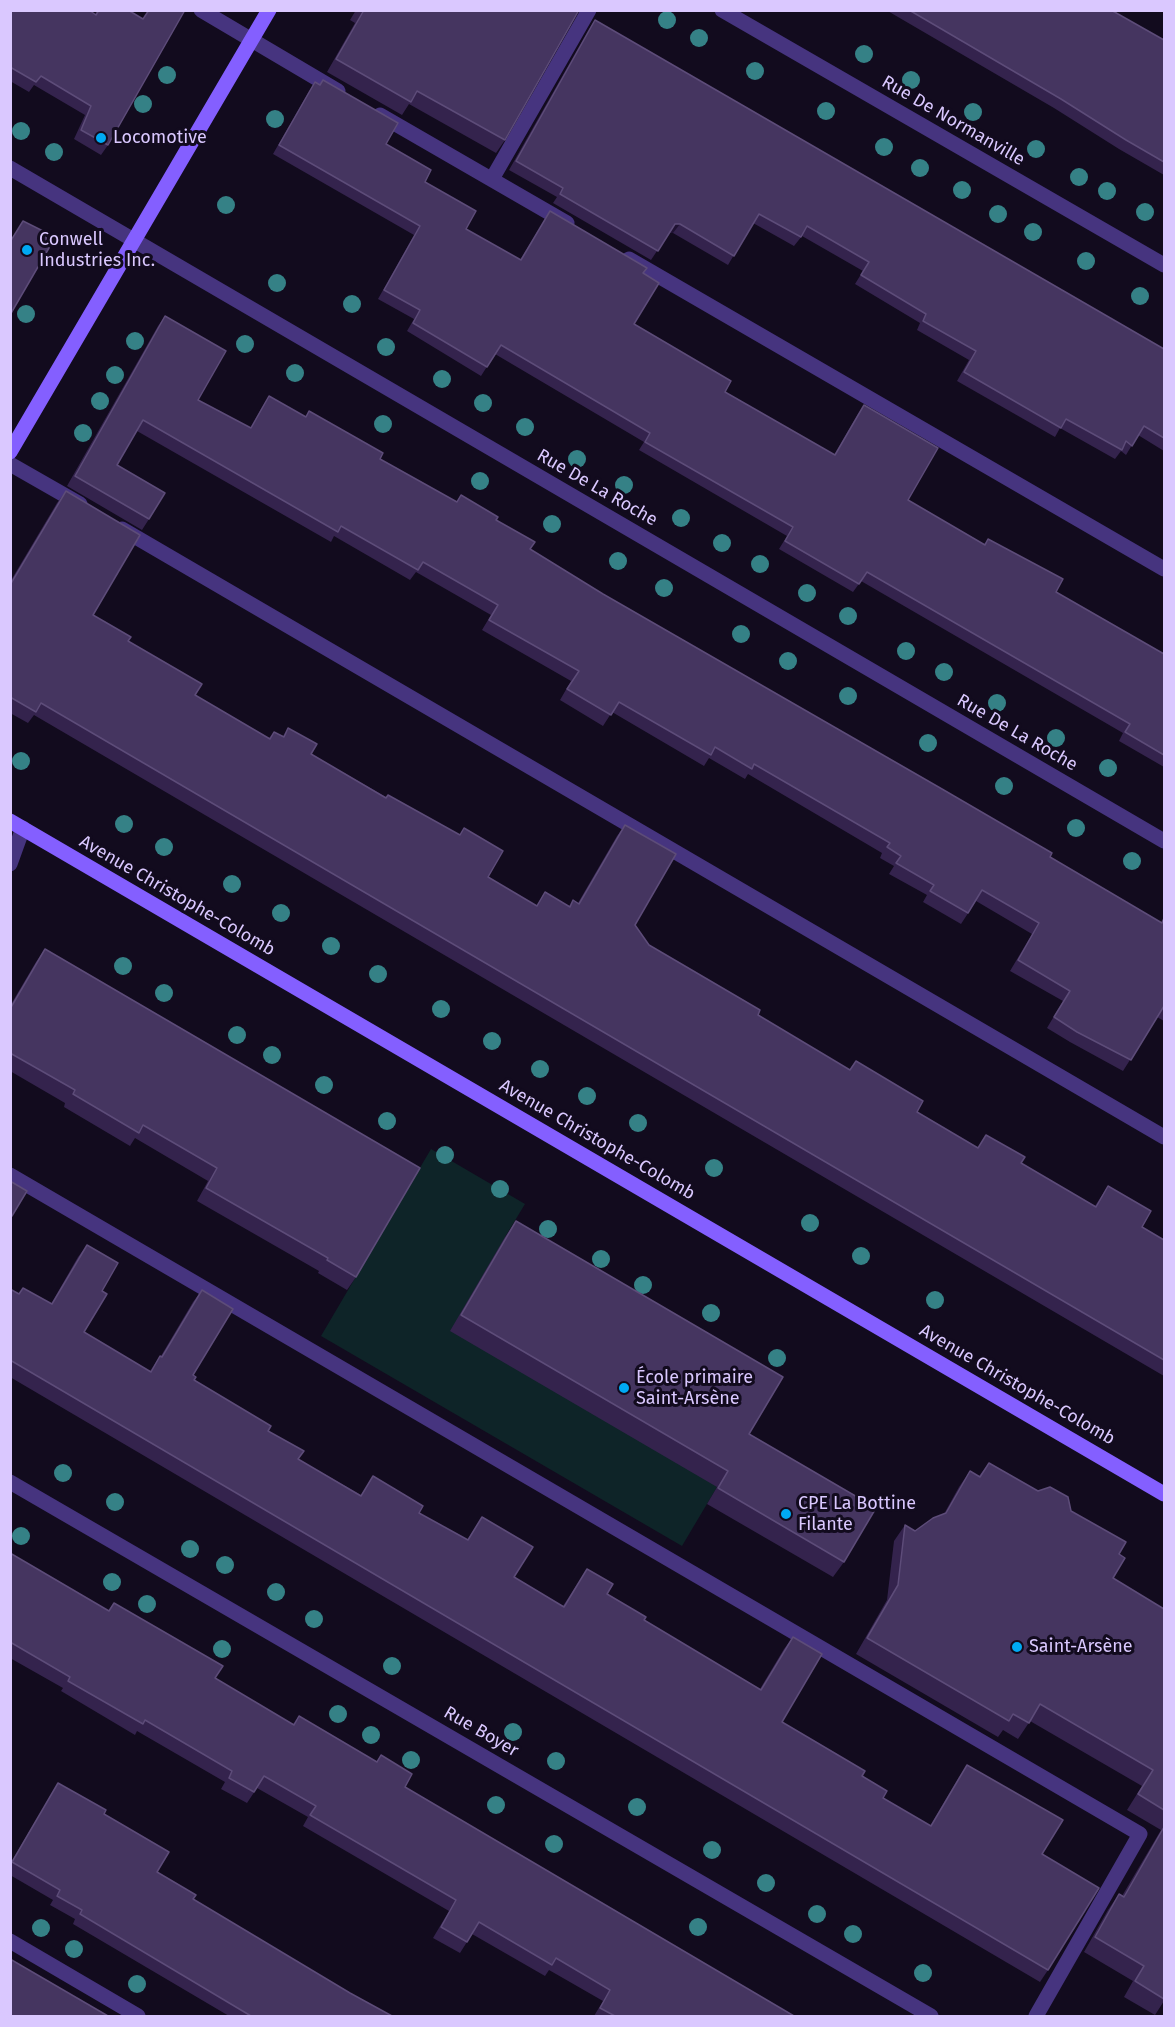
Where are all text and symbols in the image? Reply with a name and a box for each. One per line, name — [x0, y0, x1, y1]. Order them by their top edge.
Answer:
street label: Rue De Normanville — [878, 71, 1028, 171]
place label: Locomotive — [113, 127, 207, 149]
marker: Locomotive — [94, 131, 108, 145]
place label: Conwell Industries Inc. — [39, 229, 155, 272]
marker: Conwell Industries Inc. — [20, 243, 34, 257]
street label: Rue De La Roche — [533, 445, 661, 531]
street label: Rue De La Roche — [953, 690, 1081, 776]
street label: Avenue Christophe-Colomb — [75, 831, 279, 961]
street label: Avenue Christophe-Colomb — [495, 1075, 699, 1205]
street label: Avenue Christophe-Colomb — [915, 1320, 1119, 1450]
place label: École primaire Saint-Arsène — [636, 1367, 753, 1410]
marker: École primaire Saint-Arsène — [617, 1381, 631, 1395]
place label: CPE La Bottine Filante — [798, 1493, 916, 1536]
marker: CPE La Bottine Filante — [779, 1507, 793, 1521]
place label: Saint-Arsène — [1029, 1636, 1133, 1658]
marker: Saint-Arsène — [1010, 1640, 1024, 1654]
street label: Rue Boyer — [440, 1702, 522, 1762]

